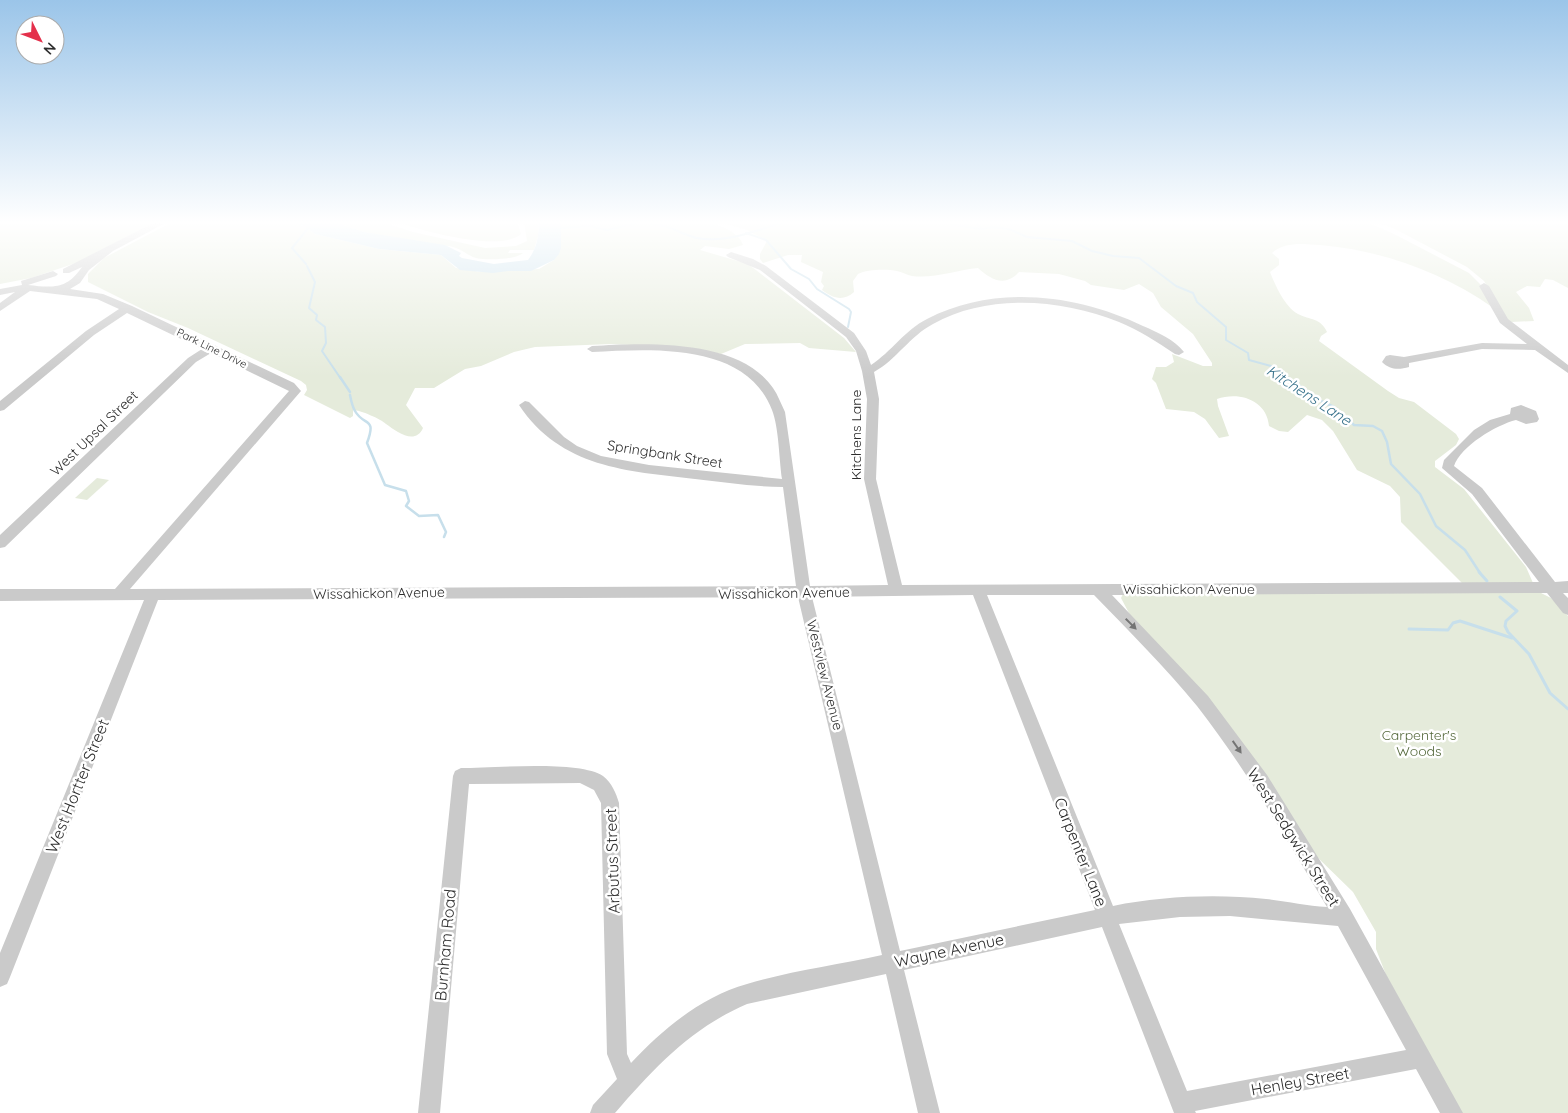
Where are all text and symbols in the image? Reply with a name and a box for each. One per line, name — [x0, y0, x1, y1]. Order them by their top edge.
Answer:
north arrow — [15, 15, 65, 65]
text: N — [40, 39, 60, 59]
street label: Park Line Drive — [175, 325, 249, 371]
water label: Kitchens Lane — [1263, 361, 1355, 430]
street label: West Upsal Street — [46, 386, 142, 480]
street label: Kitchens Lane — [847, 390, 865, 480]
street label: Springbank Street — [606, 436, 724, 472]
street label: Wissahickon Avenue — [1123, 580, 1255, 598]
street label: Wissahickon Avenue — [313, 583, 445, 603]
street label: Wissahickon Avenue — [718, 583, 850, 603]
street label: Westview Avenue — [803, 618, 847, 732]
one-way arrow — [1125, 618, 1137, 630]
street label: West Hortter Street — [41, 716, 113, 856]
park label: Carpenter's Woods — [1382, 726, 1456, 760]
one-way arrow — [1232, 740, 1242, 754]
street label: West Sedgwick Street — [1243, 764, 1345, 910]
street label: Carpenter Lane — [1050, 795, 1112, 909]
street label: Arbutus Street — [600, 808, 624, 914]
street label: Burnham Road — [430, 888, 460, 1002]
street label: Wayne Avenue — [892, 929, 1006, 971]
street label: Henley Street — [1249, 1063, 1351, 1099]

